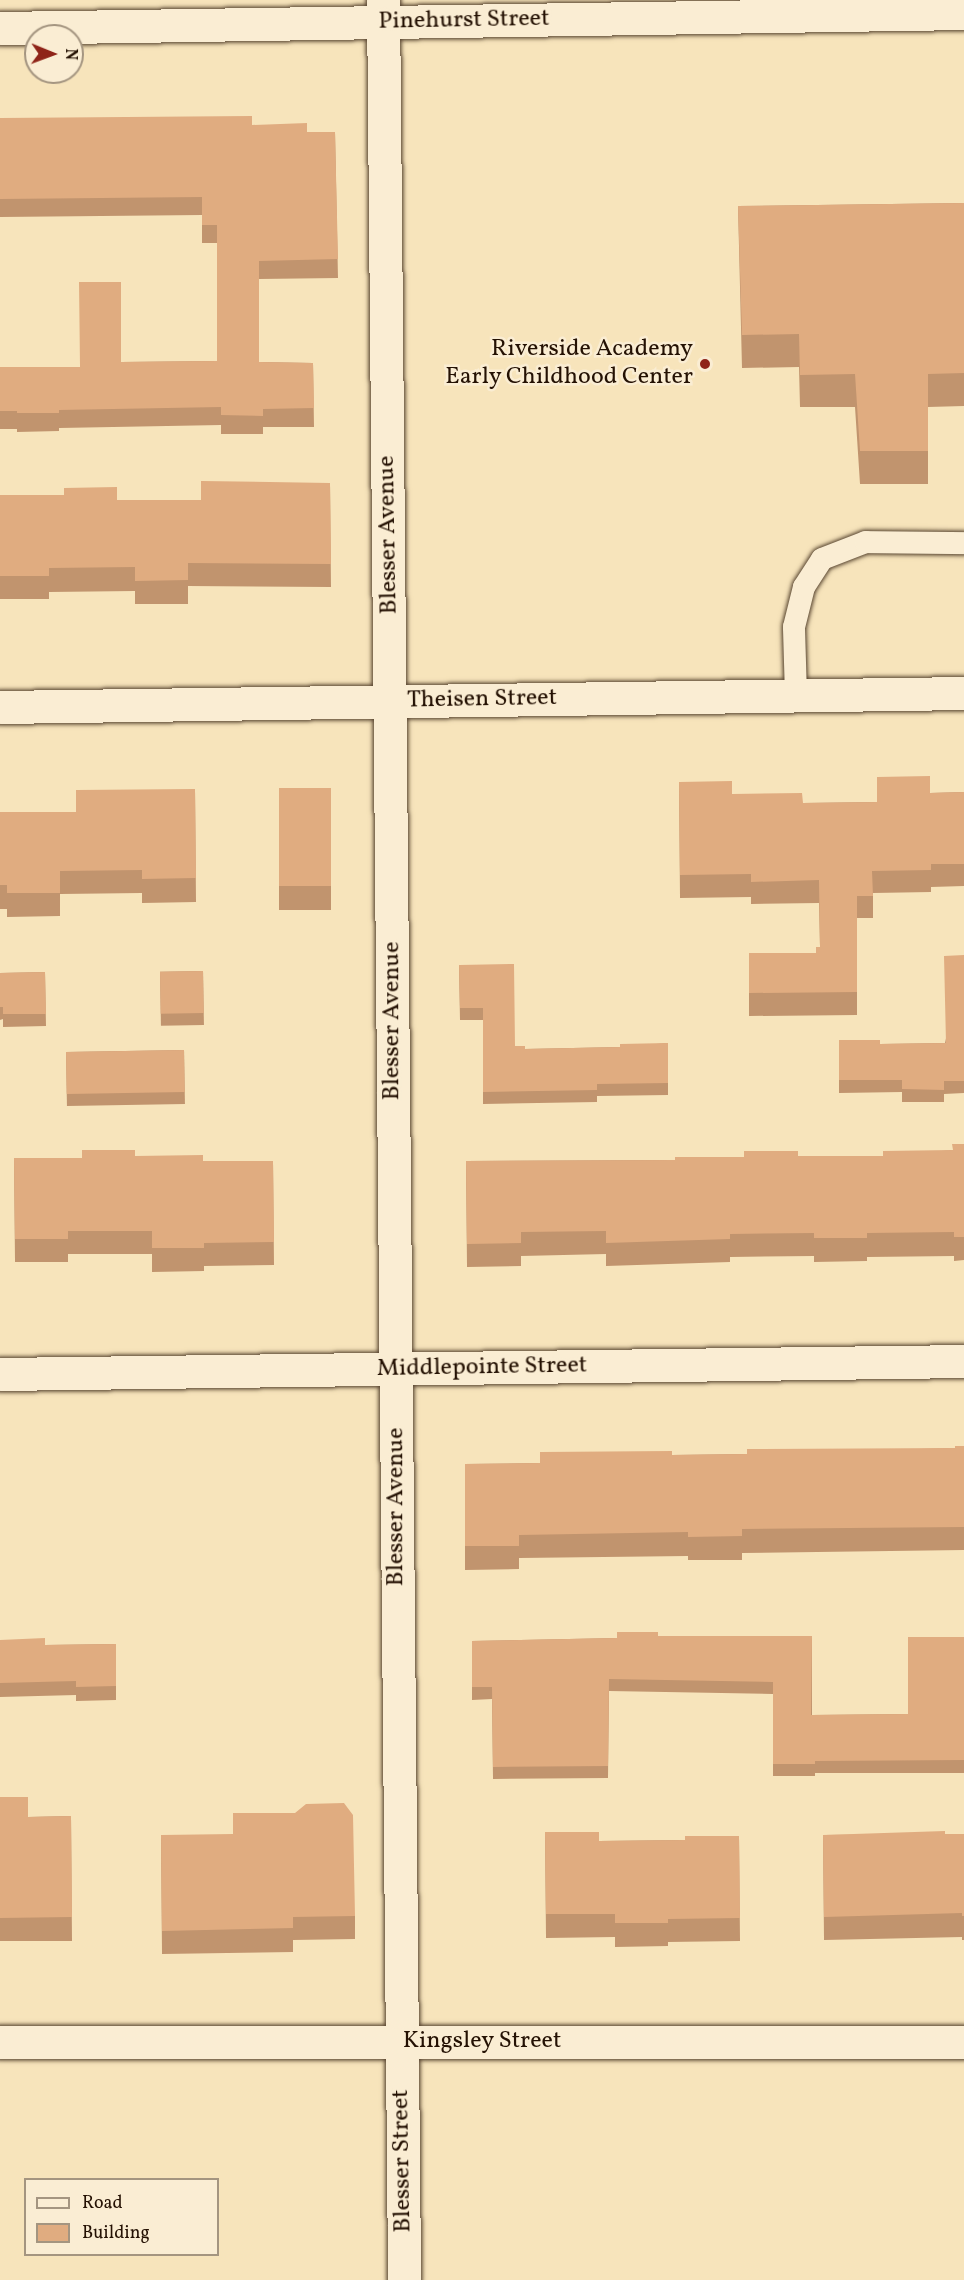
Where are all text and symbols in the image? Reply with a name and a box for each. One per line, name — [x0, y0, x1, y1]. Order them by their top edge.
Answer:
street label: Pinehurst Street — [378, 5, 550, 37]
north arrow — [24, 24, 84, 84]
text: N — [59, 48, 81, 60]
place label: Riverside Academy Early Childhood Center — [445, 336, 693, 392]
marker: Riverside Academy Early Childhood Center — [698, 357, 712, 371]
street label: Blesser Avenue — [373, 455, 405, 615]
street label: Theisen Street — [407, 684, 557, 716]
street label: Blesser Avenue — [379, 942, 407, 1100]
street label: Middlepointe Street — [377, 1352, 587, 1384]
street label: Blesser Avenue — [383, 1428, 411, 1586]
street label: Kingsley Street — [402, 2028, 562, 2056]
street label: Blesser Street — [387, 2089, 419, 2233]
legend — [24, 2178, 219, 2256]
text: Road — [82, 2191, 123, 2216]
text: Building — [82, 2221, 150, 2246]

